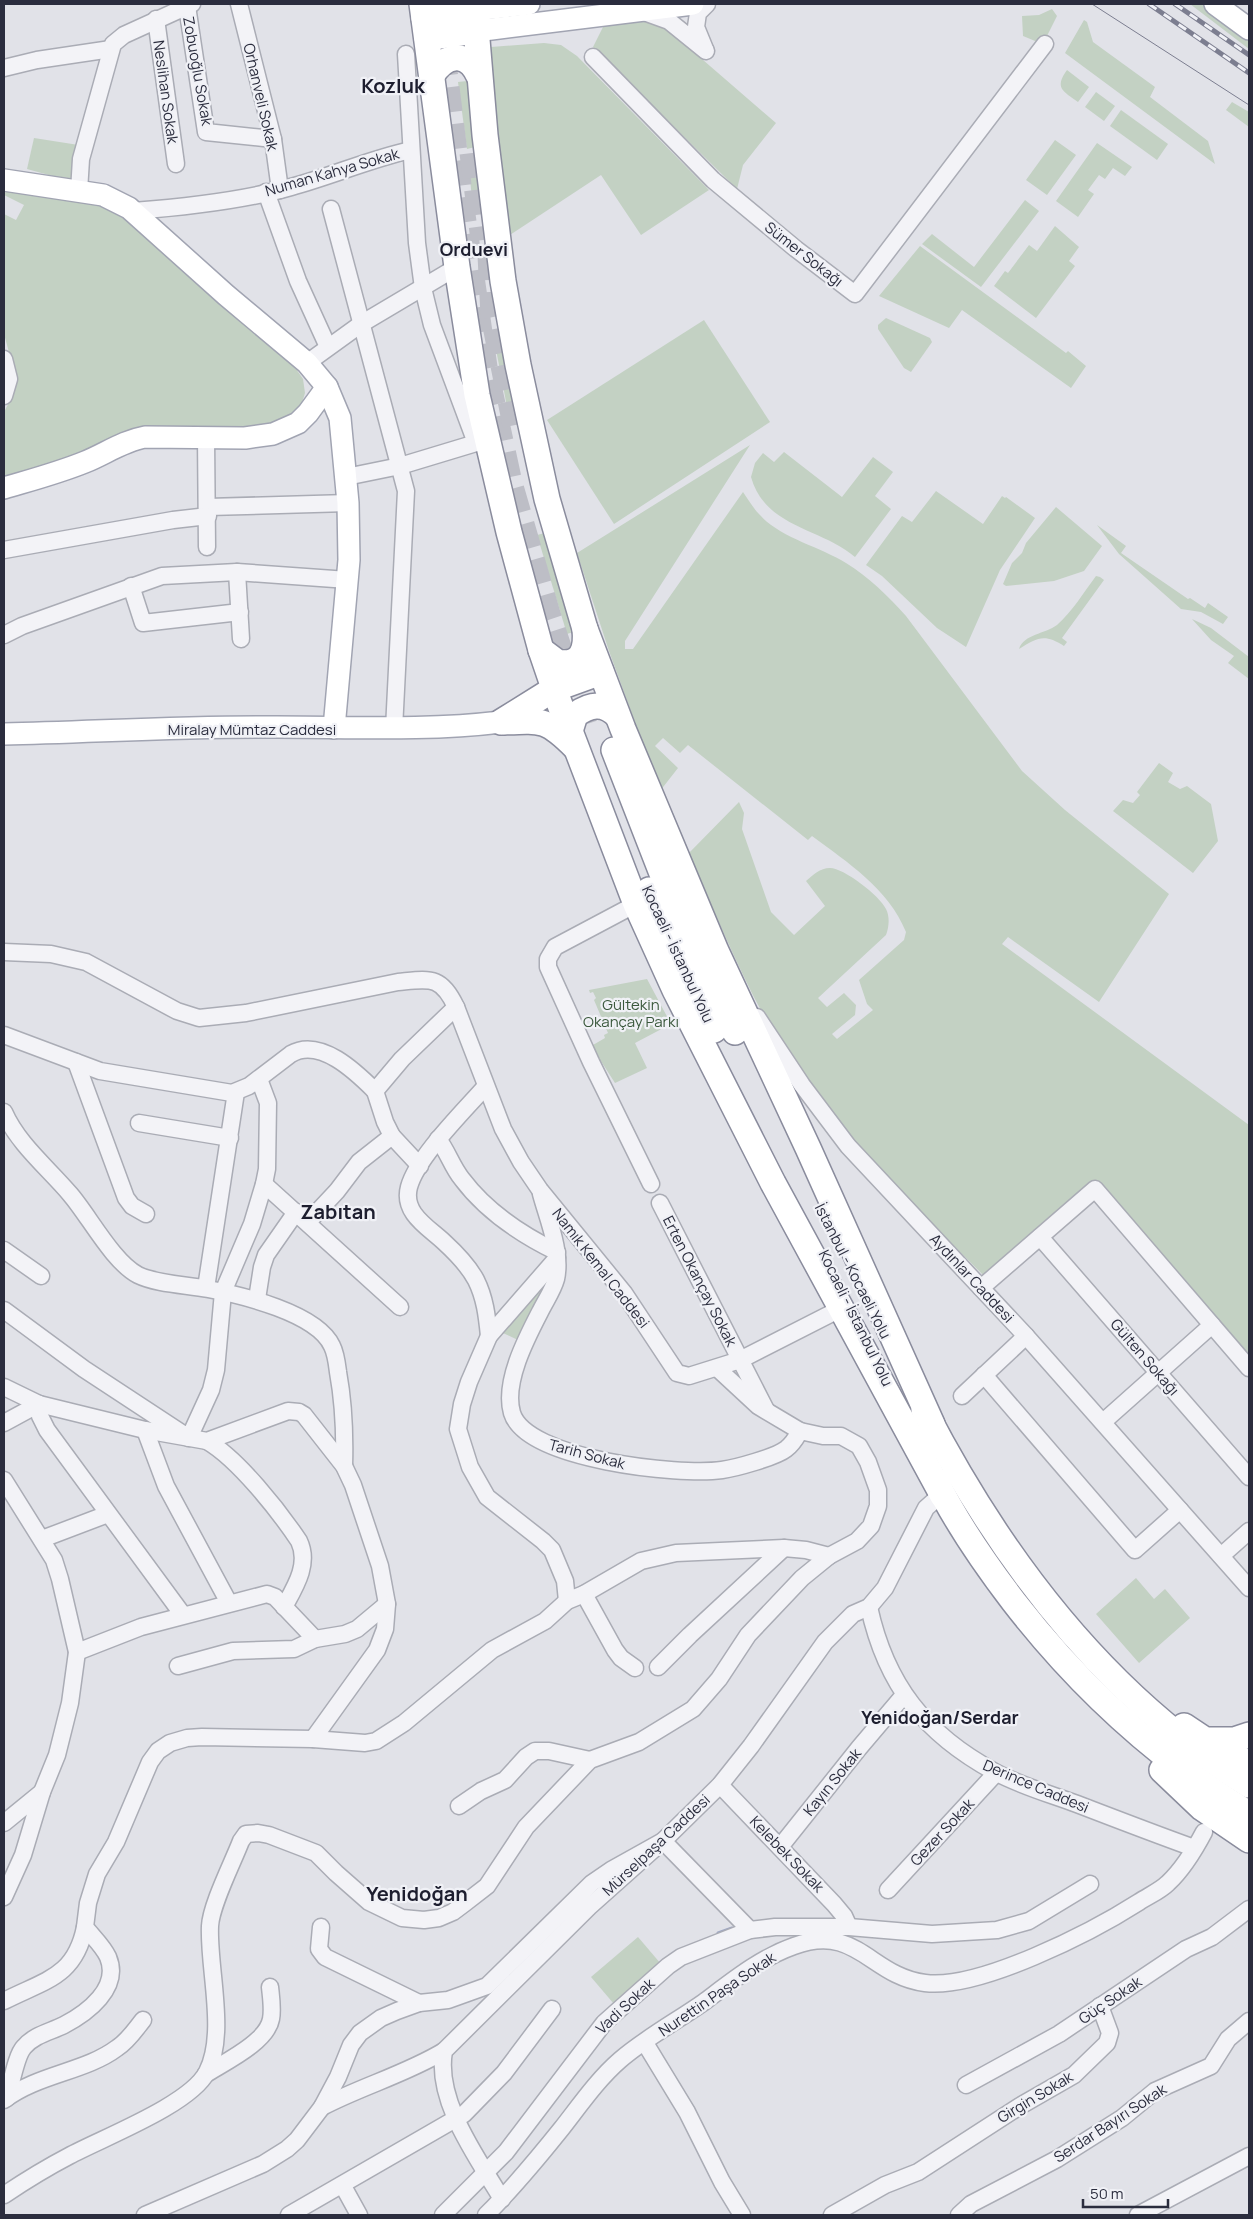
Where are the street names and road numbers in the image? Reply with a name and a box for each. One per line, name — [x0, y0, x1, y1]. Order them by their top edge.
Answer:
street label: Zobuoğlu Sokak — [178, 15, 218, 128]
street label: Neslihan Sokak — [148, 39, 184, 146]
street label: Orhanveli Sokak — [238, 41, 284, 153]
street label: Numan Kahya Sokak — [263, 143, 402, 201]
street label: Sümer Sokağı — [760, 217, 848, 291]
street label: Miralay Mümtaz Caddesi — [168, 719, 336, 740]
street label: Kocaeli - İstanbul Yolu — [637, 882, 719, 1026]
street label: İstanbul - Kocaeli Yolu — [810, 1200, 896, 1342]
street label: Namık Kemal Caddesi — [548, 1204, 654, 1332]
street label: Erten Okançay Sokak — [658, 1212, 742, 1350]
street label: Aydınlar Caddesi — [925, 1229, 1019, 1327]
street label: Kocaeli - İstanbul Yolu — [814, 1246, 898, 1390]
street label: Gülten Sokağı — [1106, 1314, 1184, 1400]
street label: Tarih Sokak — [546, 1434, 628, 1474]
street label: Kayın Sokak — [798, 1743, 866, 1820]
street label: Derince Caddesi — [980, 1754, 1092, 1818]
street label: Mürselpaşa Caddesi — [598, 1790, 714, 1900]
street label: Gezer Sokak — [905, 1793, 979, 1870]
street label: Kelebek Sokak — [745, 1811, 829, 1897]
street label: Nurettin Paşa Sokak — [654, 1947, 780, 2041]
street label: Güç Sokak — [1074, 1971, 1146, 2029]
street label: Vadi Sokak — [591, 1973, 659, 2039]
street label: Girgin Sokak — [993, 2066, 1077, 2128]
street label: Serdar Bayırı Sokak — [1049, 2078, 1171, 2167]

